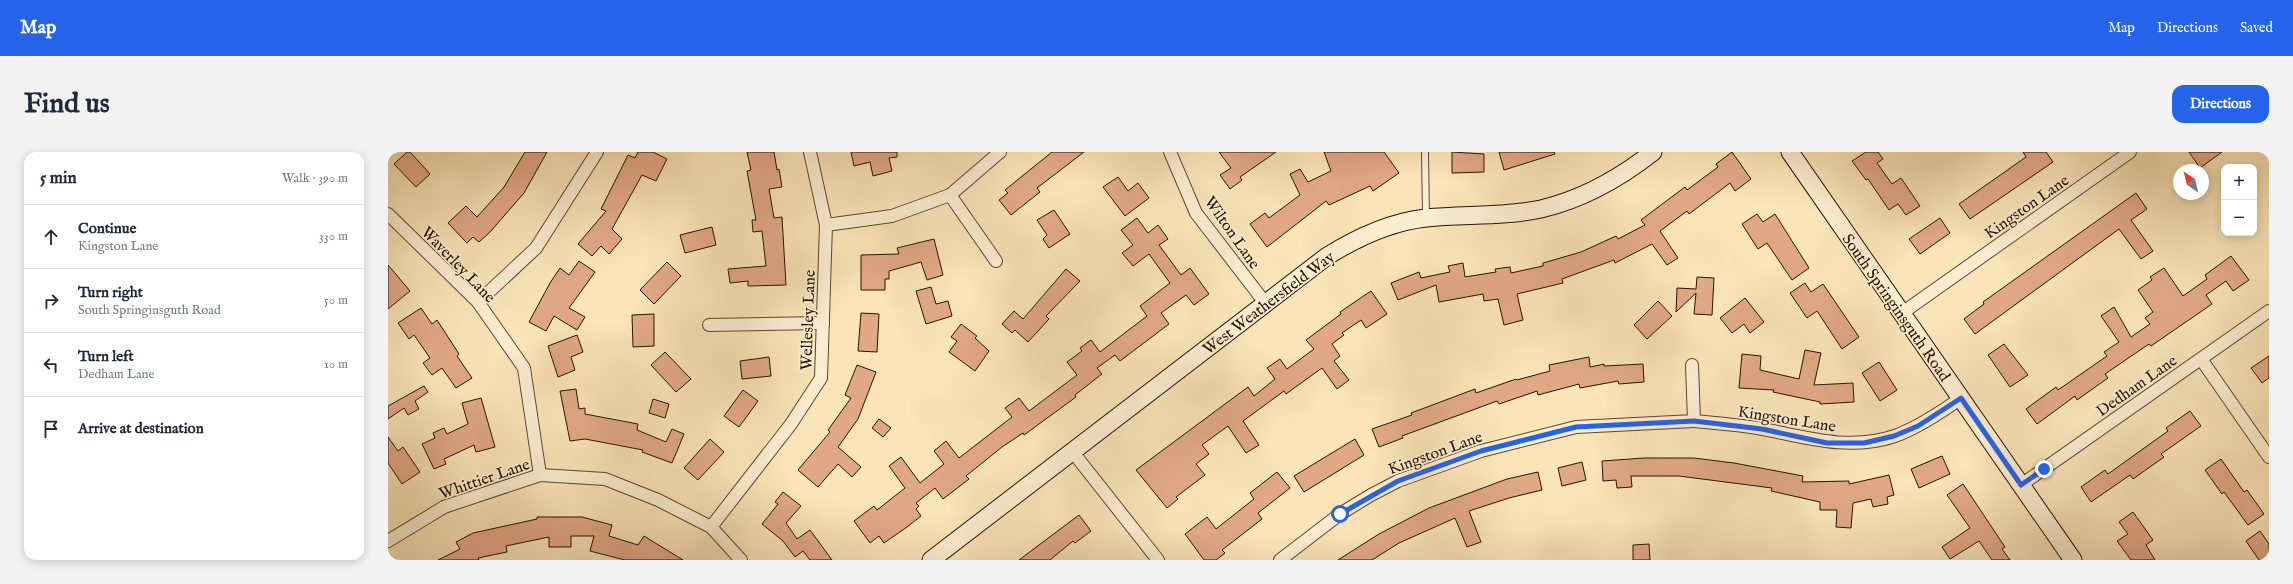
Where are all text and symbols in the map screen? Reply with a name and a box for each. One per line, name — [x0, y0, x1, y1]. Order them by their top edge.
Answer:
text: Map — [20, 16, 56, 40]
text: Map — [2108, 19, 2135, 37]
text: Directions — [2157, 19, 2218, 37]
text: Saved — [2240, 19, 2273, 37]
button: Directions — [2172, 85, 2269, 123]
text: Find us — [24, 87, 110, 122]
north arrow — [2173, 164, 2209, 200]
map controls — [2221, 164, 2257, 236]
button: + — [2221, 164, 2257, 200]
text: 5 min — [40, 168, 77, 189]
text: Walk · 390 m — [282, 170, 348, 187]
street label: Kingston Lane — [1981, 171, 2073, 244]
street label: Wilton Lane — [1199, 193, 1264, 273]
button: − — [2221, 200, 2257, 236]
text: Continue — [78, 219, 136, 238]
street label: Waverley Lane — [416, 223, 499, 308]
icon: ahead — [40, 226, 62, 248]
text: 330 m — [319, 228, 348, 245]
street label: South Springinsguth Road — [1837, 230, 1954, 386]
text: Kingston Lane — [78, 238, 158, 255]
street label: West Weathersfield Way — [1199, 247, 1339, 360]
street label: Wellesley Lane — [797, 269, 821, 371]
text: Turn right — [78, 283, 143, 302]
icon: right — [40, 290, 62, 312]
text: 50 m — [324, 292, 348, 309]
text: South Springinsguth Road — [78, 302, 221, 319]
text: Turn left — [78, 347, 134, 366]
street label: Dedham Lane — [2093, 351, 2181, 422]
icon: left — [40, 354, 62, 376]
text: 10 m — [324, 356, 348, 373]
text: Dedham Lane — [78, 366, 155, 383]
street label: Kingston Lane — [1736, 402, 1837, 438]
icon: arrive — [40, 418, 62, 440]
text: Arrive at destination — [78, 419, 204, 438]
street label: Kingston Lane — [1386, 428, 1486, 480]
street label: Whittier Lane — [437, 455, 533, 505]
route end — [2035, 460, 2053, 478]
route start — [1331, 505, 1349, 523]

